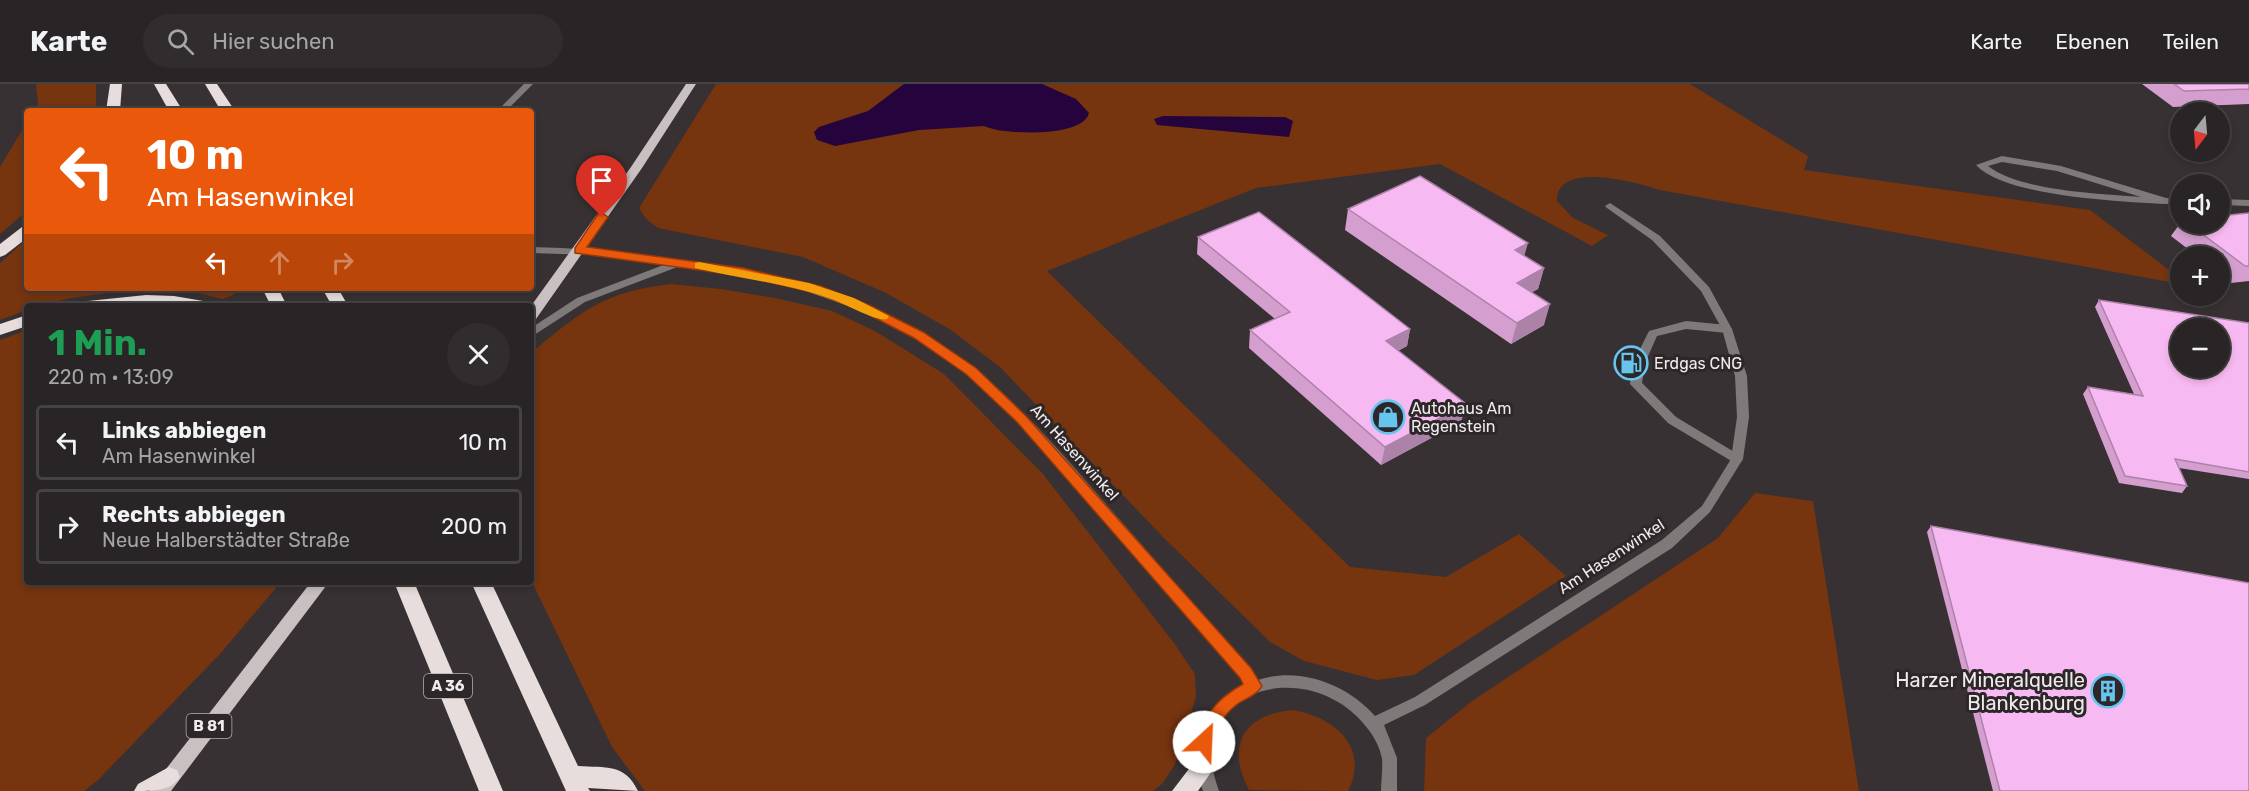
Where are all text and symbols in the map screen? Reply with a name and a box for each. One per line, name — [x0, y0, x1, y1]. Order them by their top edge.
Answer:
search box — [143, 14, 563, 68]
text: Karte — [30, 25, 107, 58]
icon: search — [164, 25, 197, 58]
text: Hier suchen — [212, 28, 335, 55]
text: Karte — [1970, 29, 2022, 54]
text: Ebenen — [2055, 29, 2129, 54]
text: Teilen — [2162, 29, 2219, 54]
north arrow — [2170, 102, 2230, 162]
map controls — [2170, 102, 2230, 378]
text: 10 m — [147, 130, 244, 180]
icon: left — [48, 132, 126, 210]
pin — [576, 155, 627, 217]
icon: arrive — [585, 164, 618, 197]
button: sound — [2170, 174, 2230, 234]
text: Am Hasenwinkel — [147, 181, 354, 213]
icon: left — [200, 246, 233, 279]
icon: ahead — [263, 246, 296, 279]
icon: right — [326, 246, 359, 279]
button: + — [2170, 246, 2230, 306]
button: − — [2170, 318, 2230, 378]
text: 1 Min. — [48, 321, 147, 364]
button: close — [447, 323, 510, 386]
fuel station icon: Erdgas CNG — [1613, 345, 1649, 381]
place label: Erdgas CNG — [1654, 354, 1742, 373]
text: 220 m · 13:09 — [48, 365, 174, 389]
shop icon: Autohaus Am Regenstein — [1370, 399, 1406, 435]
place label: Autohaus Am Regenstein — [1411, 399, 1512, 436]
street label: Am Hasenwinkel — [1026, 400, 1123, 504]
text: Links abbiegen — [102, 417, 266, 444]
icon: left — [51, 426, 84, 459]
text: 10 m — [459, 429, 507, 456]
text: Am Hasenwinkel — [102, 444, 256, 468]
text: Rechts abbiegen — [102, 501, 286, 528]
icon: right — [51, 510, 84, 543]
text: 200 m — [441, 513, 507, 540]
street label: Am Hasenwinkel — [1555, 515, 1668, 598]
text: Neue Halberstädter Straße — [102, 528, 350, 552]
place label: Harzer Mineralquelle Blankenburg — [1895, 668, 2085, 715]
building icon: Harzer Mineralquelle Blankenburg — [2090, 673, 2126, 709]
road number: A 36 — [424, 674, 472, 698]
position arrow — [1172, 710, 1236, 774]
road number: B 81 — [186, 714, 232, 738]

